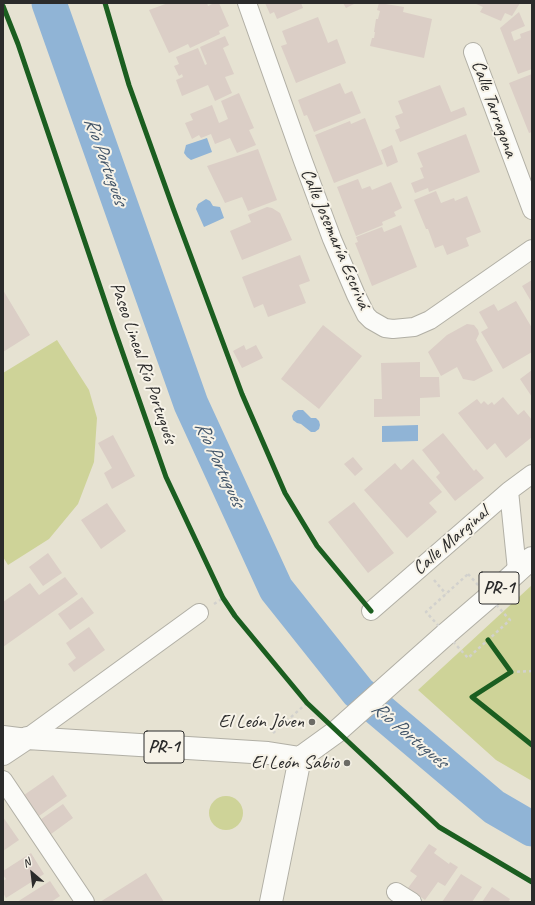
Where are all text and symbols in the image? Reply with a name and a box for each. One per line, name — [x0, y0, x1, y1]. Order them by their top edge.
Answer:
street label: Calle Tarragona — [466, 57, 522, 161]
water label: Río Portugués — [78, 114, 132, 208]
street label: Calle Josemaría Escrivá — [295, 165, 375, 313]
street label: Paseo Lineal Río Portugués — [105, 279, 181, 447]
water label: Río Portugués — [189, 418, 249, 510]
street label: Calle Marginal — [408, 502, 494, 580]
road number: PR-1 — [479, 572, 519, 604]
water label: Río Portugués — [366, 697, 452, 773]
place label: El León Jóven — [218, 711, 304, 733]
marker: El León Jóven — [307, 717, 317, 727]
road number: PR-1 — [144, 731, 184, 763]
place label: El León Sabio — [251, 752, 339, 774]
marker: El León Sabio — [342, 758, 352, 768]
north arrow — [12, 853, 52, 893]
text: N — [20, 855, 33, 870]

